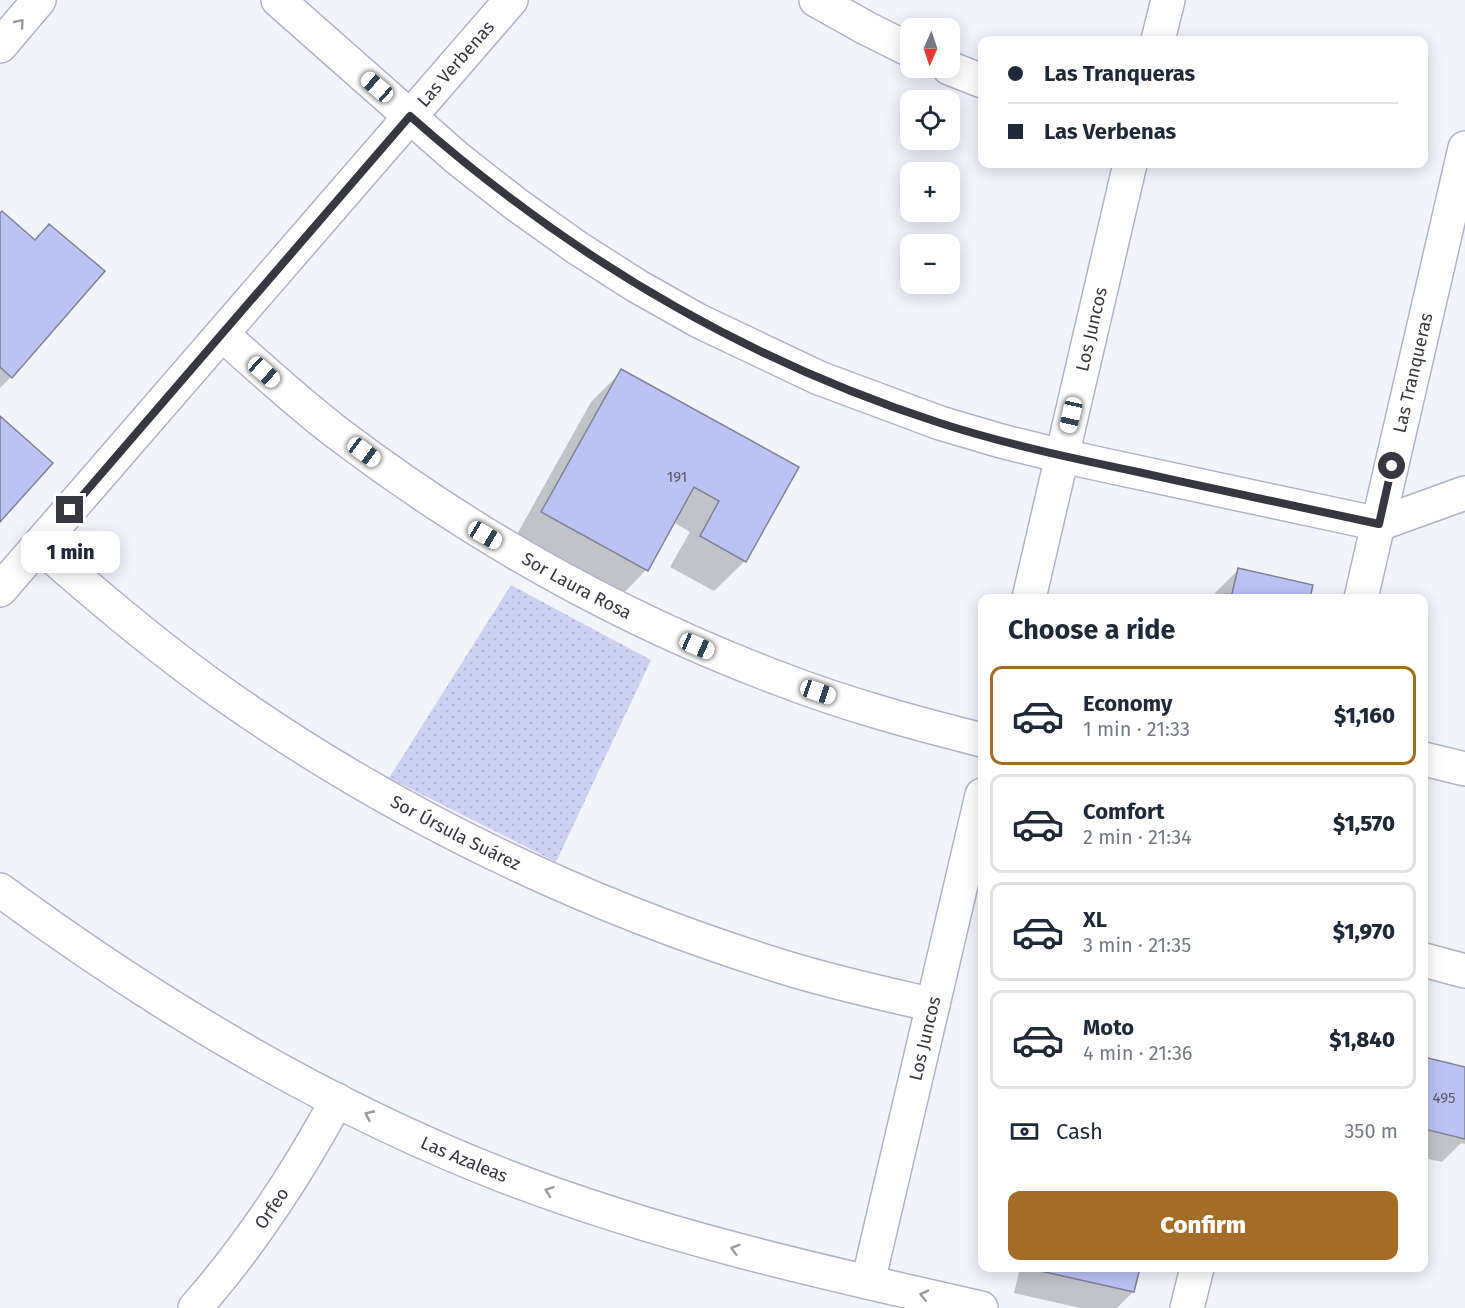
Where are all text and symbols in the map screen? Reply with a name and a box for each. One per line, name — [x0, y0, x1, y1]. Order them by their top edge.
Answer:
street label: Las Verbenas — [412, 16, 499, 112]
north arrow — [900, 18, 960, 78]
map controls — [900, 18, 960, 294]
one-way arrow — [12, 19, 23, 30]
text: Las Tranqueras — [1044, 60, 1195, 87]
car — [358, 68, 396, 106]
button: locate — [900, 90, 960, 150]
text: Las Verbenas — [1044, 118, 1176, 145]
button: + — [900, 162, 960, 222]
button: − — [900, 234, 960, 294]
street label: Los Juncos — [1071, 285, 1112, 374]
street label: Las Tranqueras — [1389, 311, 1438, 435]
car — [245, 353, 283, 391]
car — [1058, 395, 1084, 435]
car — [344, 434, 384, 470]
route start — [1378, 452, 1405, 479]
house number: 191 — [667, 468, 687, 486]
route end — [56, 496, 83, 523]
car — [465, 518, 505, 552]
callout: 1 min — [20, 531, 119, 573]
text: 1 min — [47, 540, 94, 564]
street label: Sor Laura Rosa — [518, 548, 635, 624]
text: Choose a ride — [1008, 614, 1175, 646]
car — [677, 630, 717, 662]
car — [798, 678, 838, 706]
icon: car — [1011, 689, 1065, 743]
text: Economy — [1083, 690, 1172, 717]
text: $1,160 — [1334, 702, 1395, 729]
text: 1 min · 21:33 — [1083, 717, 1190, 741]
street label: Sor Úrsula Suárez — [387, 790, 524, 875]
icon: car — [1011, 797, 1065, 851]
text: Comfort — [1083, 798, 1164, 825]
text: $1,570 — [1333, 810, 1395, 837]
text: 2 min · 21:34 — [1083, 825, 1192, 849]
icon: car — [1011, 905, 1065, 959]
text: XL — [1083, 906, 1107, 933]
text: $1,970 — [1333, 918, 1395, 945]
text: 3 min · 21:35 — [1083, 933, 1191, 957]
street label: Los Juncos — [904, 994, 945, 1083]
icon: car — [1011, 1013, 1065, 1067]
text: Moto — [1083, 1014, 1134, 1041]
text: $1,840 — [1329, 1026, 1395, 1053]
text: 4 min · 21:36 — [1083, 1041, 1193, 1065]
house number: 495 — [1432, 1089, 1456, 1107]
one-way arrow — [365, 1111, 376, 1123]
icon: cash — [1008, 1115, 1041, 1148]
text: Cash — [1056, 1118, 1103, 1145]
text: 350 m — [1344, 1119, 1398, 1143]
street label: Las Azaleas — [417, 1131, 511, 1187]
street label: Orfeo — [250, 1183, 294, 1233]
one-way arrow — [544, 1185, 555, 1198]
button: Confirm — [1008, 1191, 1398, 1260]
one-way arrow — [730, 1244, 741, 1256]
one-way arrow — [920, 1289, 930, 1302]

